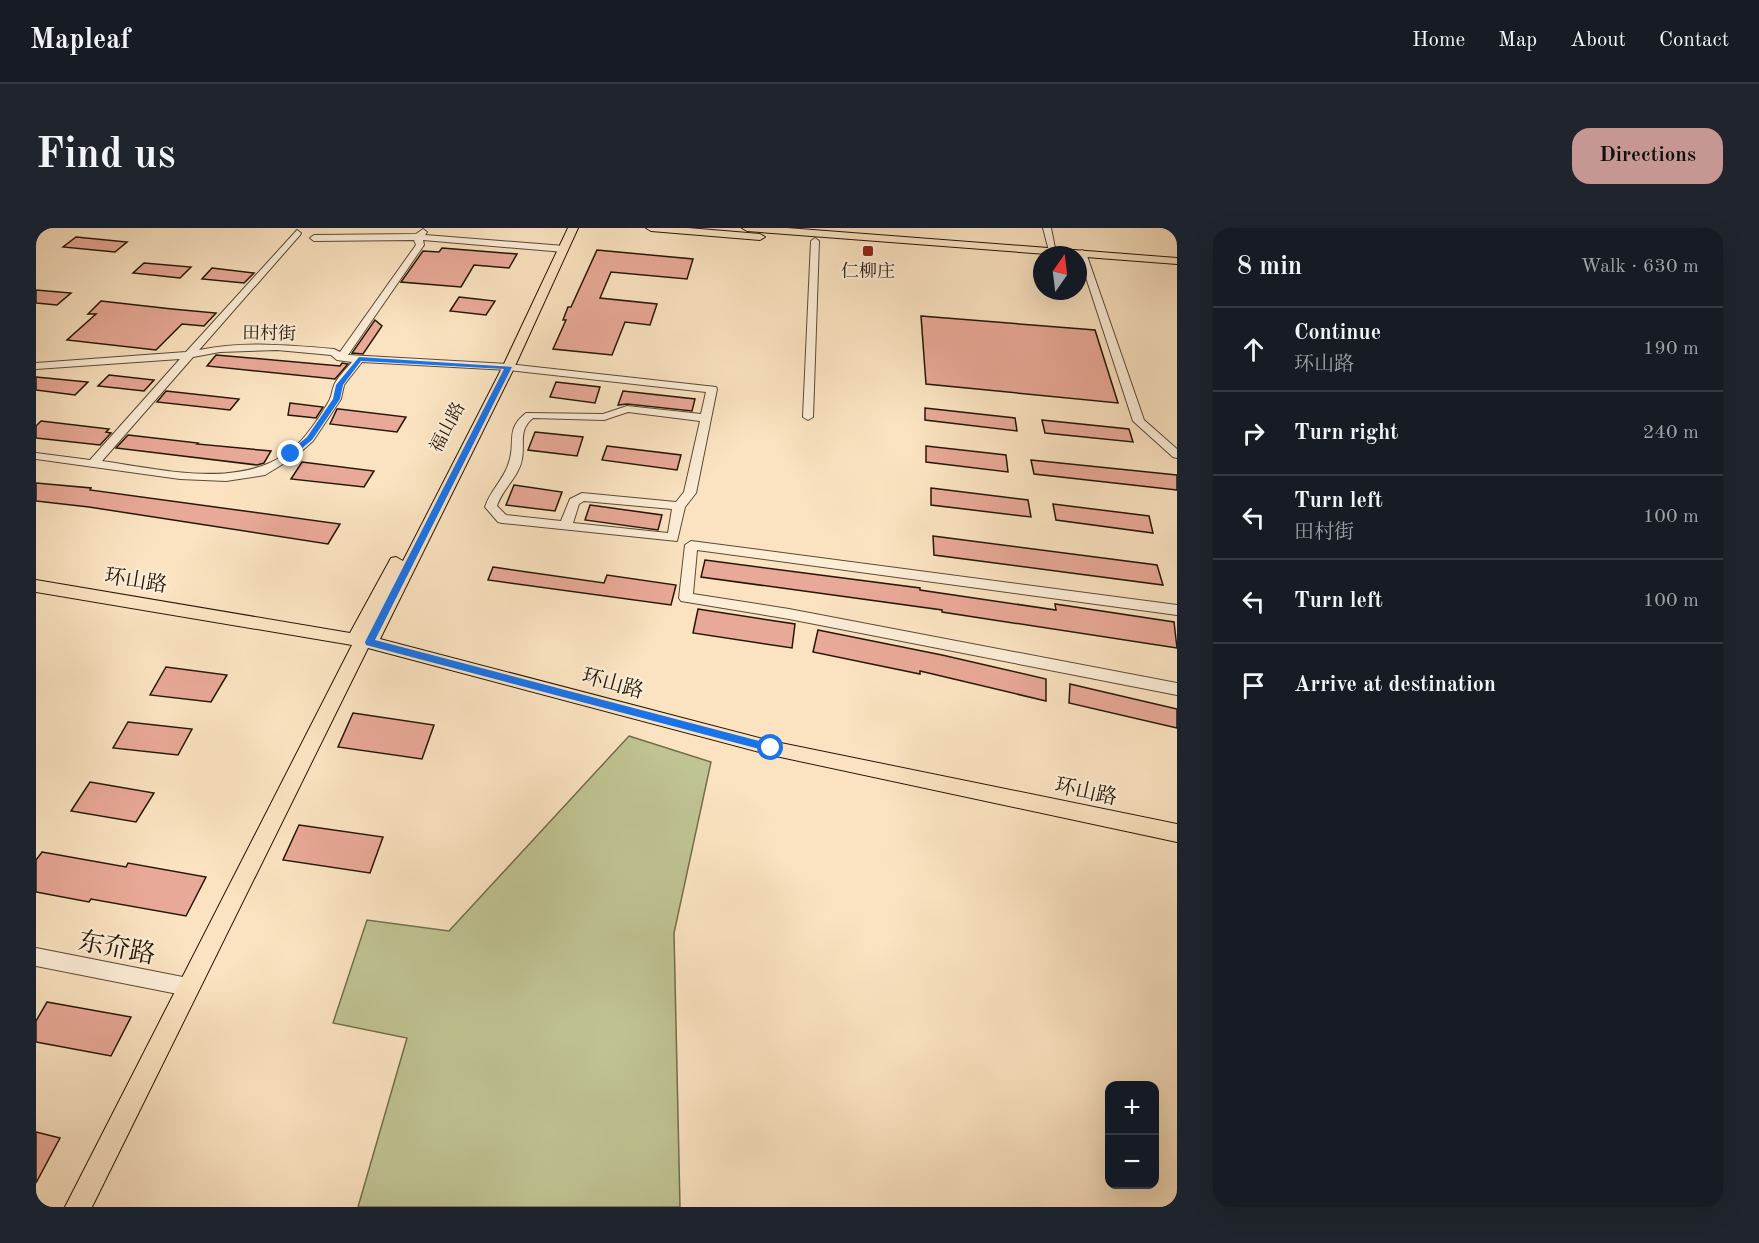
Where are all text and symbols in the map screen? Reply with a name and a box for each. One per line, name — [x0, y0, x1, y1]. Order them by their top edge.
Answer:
text: Mapleaf — [30, 27, 130, 55]
text: Home — [1412, 30, 1465, 51]
text: Map — [1498, 30, 1537, 51]
text: About — [1570, 30, 1626, 51]
text: Contact — [1659, 30, 1729, 51]
button: Directions — [1572, 128, 1723, 184]
text: Find us — [36, 135, 175, 177]
marker: 仁柳庄 — [861, 244, 875, 258]
north arrow — [1033, 246, 1087, 300]
text: 8 min — [1237, 254, 1302, 280]
text: Walk · 630 m — [1580, 257, 1699, 277]
place label: 仁柳庄 — [841, 261, 895, 281]
text: Continue — [1294, 322, 1381, 344]
street label: 田村街 — [242, 323, 296, 343]
icon: ahead — [1237, 333, 1270, 366]
text: 190 m — [1643, 339, 1699, 359]
text: 环山路 — [1294, 355, 1354, 375]
street label: 福山路 — [425, 398, 469, 456]
icon: right — [1237, 417, 1270, 450]
text: Turn right — [1294, 422, 1398, 444]
text: 240 m — [1643, 423, 1699, 443]
route end — [277, 440, 303, 466]
text: Turn left — [1294, 490, 1383, 512]
icon: left — [1237, 501, 1270, 534]
text: 100 m — [1643, 507, 1699, 527]
text: 田村街 — [1294, 523, 1354, 543]
street label: 环山路 — [103, 564, 169, 597]
icon: left — [1237, 585, 1270, 618]
text: Turn left — [1294, 590, 1383, 612]
text: 100 m — [1643, 591, 1699, 611]
street label: 环山路 — [579, 664, 646, 703]
icon: arrive — [1237, 669, 1270, 702]
text: Arrive at destination — [1294, 674, 1496, 696]
route start — [757, 734, 783, 760]
street label: 环山路 — [1053, 774, 1119, 809]
street label: 东夼路 — [76, 926, 158, 969]
map controls — [1105, 1081, 1159, 1189]
button: + — [1105, 1081, 1159, 1135]
button: − — [1105, 1135, 1159, 1189]

